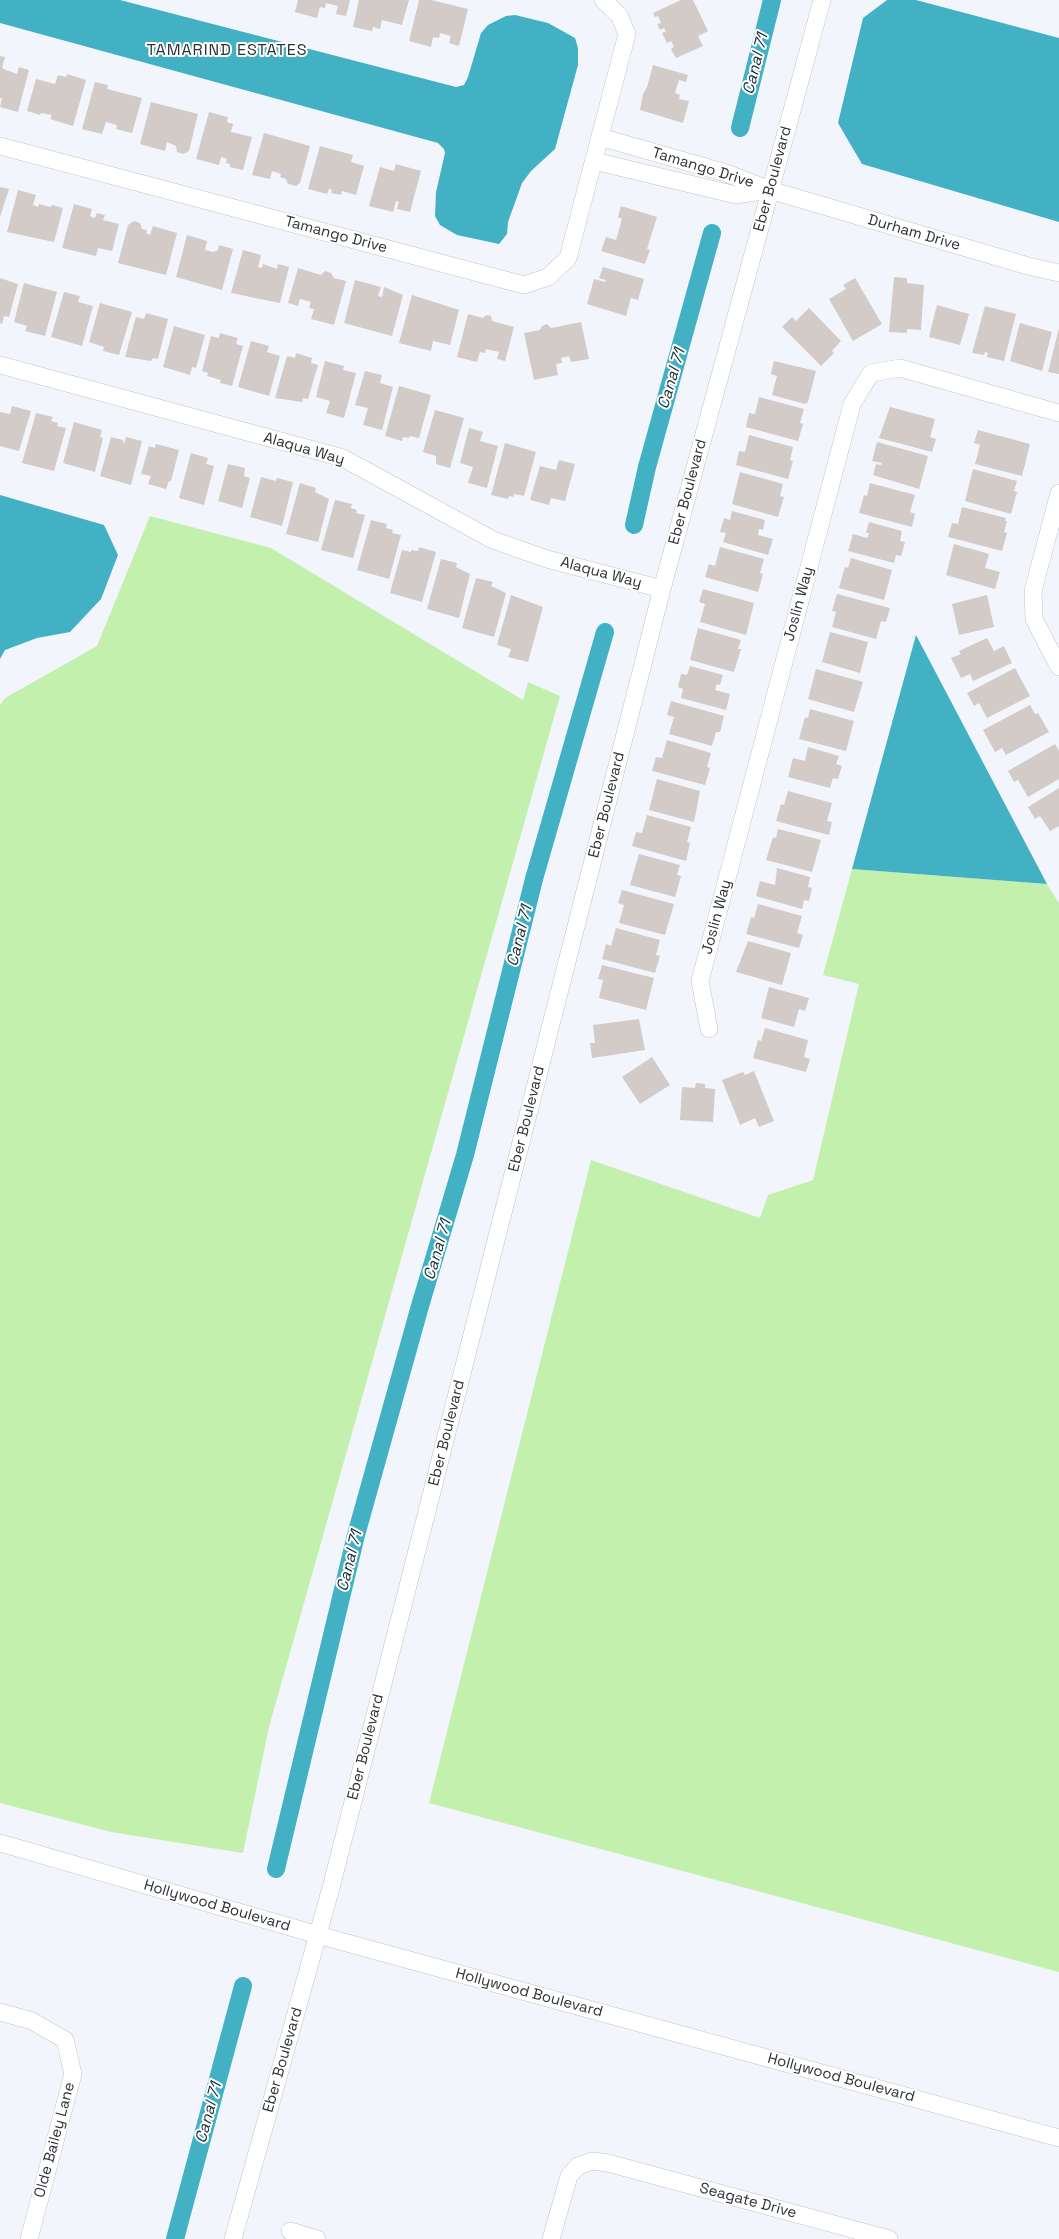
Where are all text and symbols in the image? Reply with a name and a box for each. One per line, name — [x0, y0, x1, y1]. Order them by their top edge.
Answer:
water label: Canal 71 — [739, 32, 773, 96]
district label: TAMARIND ESTATES — [146, 41, 308, 61]
street label: Eber Boulevard — [750, 124, 796, 234]
street label: Tamango Drive — [650, 144, 756, 192]
street label: Durham Drive — [866, 211, 962, 255]
street label: Tamango Drive — [283, 213, 389, 257]
water label: Canal 71 — [654, 347, 690, 411]
street label: Alaqua Way — [261, 429, 347, 469]
street label: Eber Boulevard — [665, 437, 711, 547]
street label: Alaqua Way — [558, 554, 644, 592]
street label: Joslin Way — [780, 565, 818, 643]
street label: Eber Boulevard — [585, 750, 629, 860]
street label: Joslin Way — [698, 878, 736, 956]
water label: Canal 71 — [503, 904, 537, 968]
street label: Eber Boulevard — [505, 1064, 549, 1174]
water label: Canal 71 — [420, 1218, 456, 1282]
street label: Eber Boulevard — [425, 1378, 469, 1488]
water label: Canal 71 — [333, 1529, 367, 1593]
street label: Eber Boulevard — [344, 1692, 388, 1802]
street label: Hollywood Boulevard — [142, 1876, 292, 1936]
street label: Hollywood Boulevard — [453, 1965, 605, 2021]
street label: Eber Boulevard — [259, 2005, 307, 2115]
street label: Hollywood Boulevard — [765, 2050, 917, 2106]
street label: Olde Bailey Lane — [31, 2080, 79, 2200]
water label: Canal 71 — [192, 2081, 226, 2145]
street label: Seagate Drive — [698, 2179, 798, 2223]

